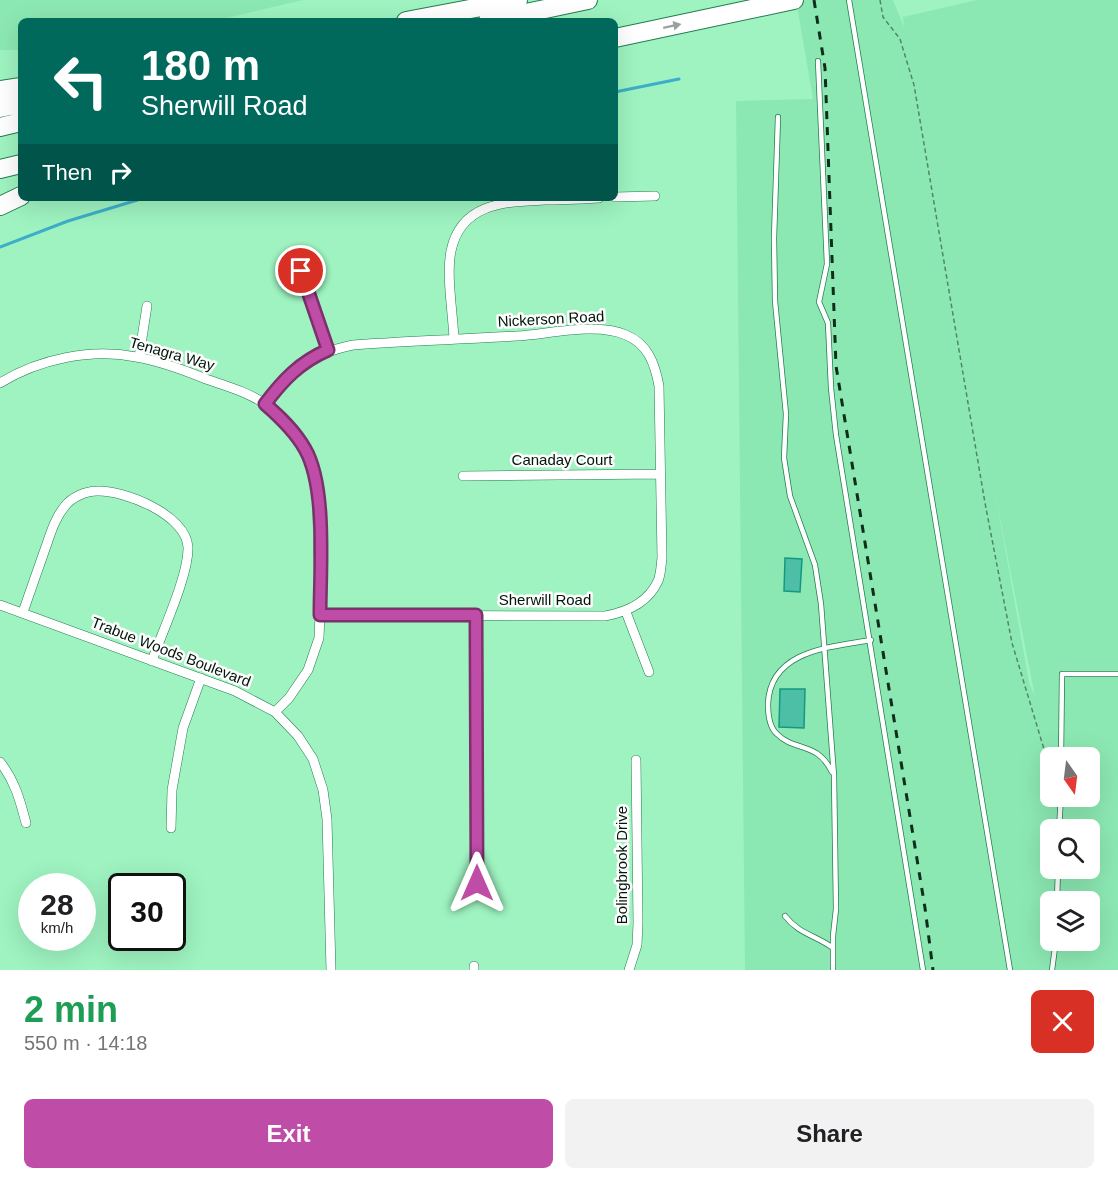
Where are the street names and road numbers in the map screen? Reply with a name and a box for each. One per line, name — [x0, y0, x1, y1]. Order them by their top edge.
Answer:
street label: Nickerson Road — [497, 307, 605, 330]
street label: Tenagra Way — [128, 333, 217, 374]
street label: Canaday Court — [512, 451, 613, 468]
street label: Sherwill Road — [499, 591, 591, 608]
street label: Trabue Woods Boulevard — [89, 613, 253, 690]
street label: Bolingbrook Drive — [613, 806, 630, 924]

